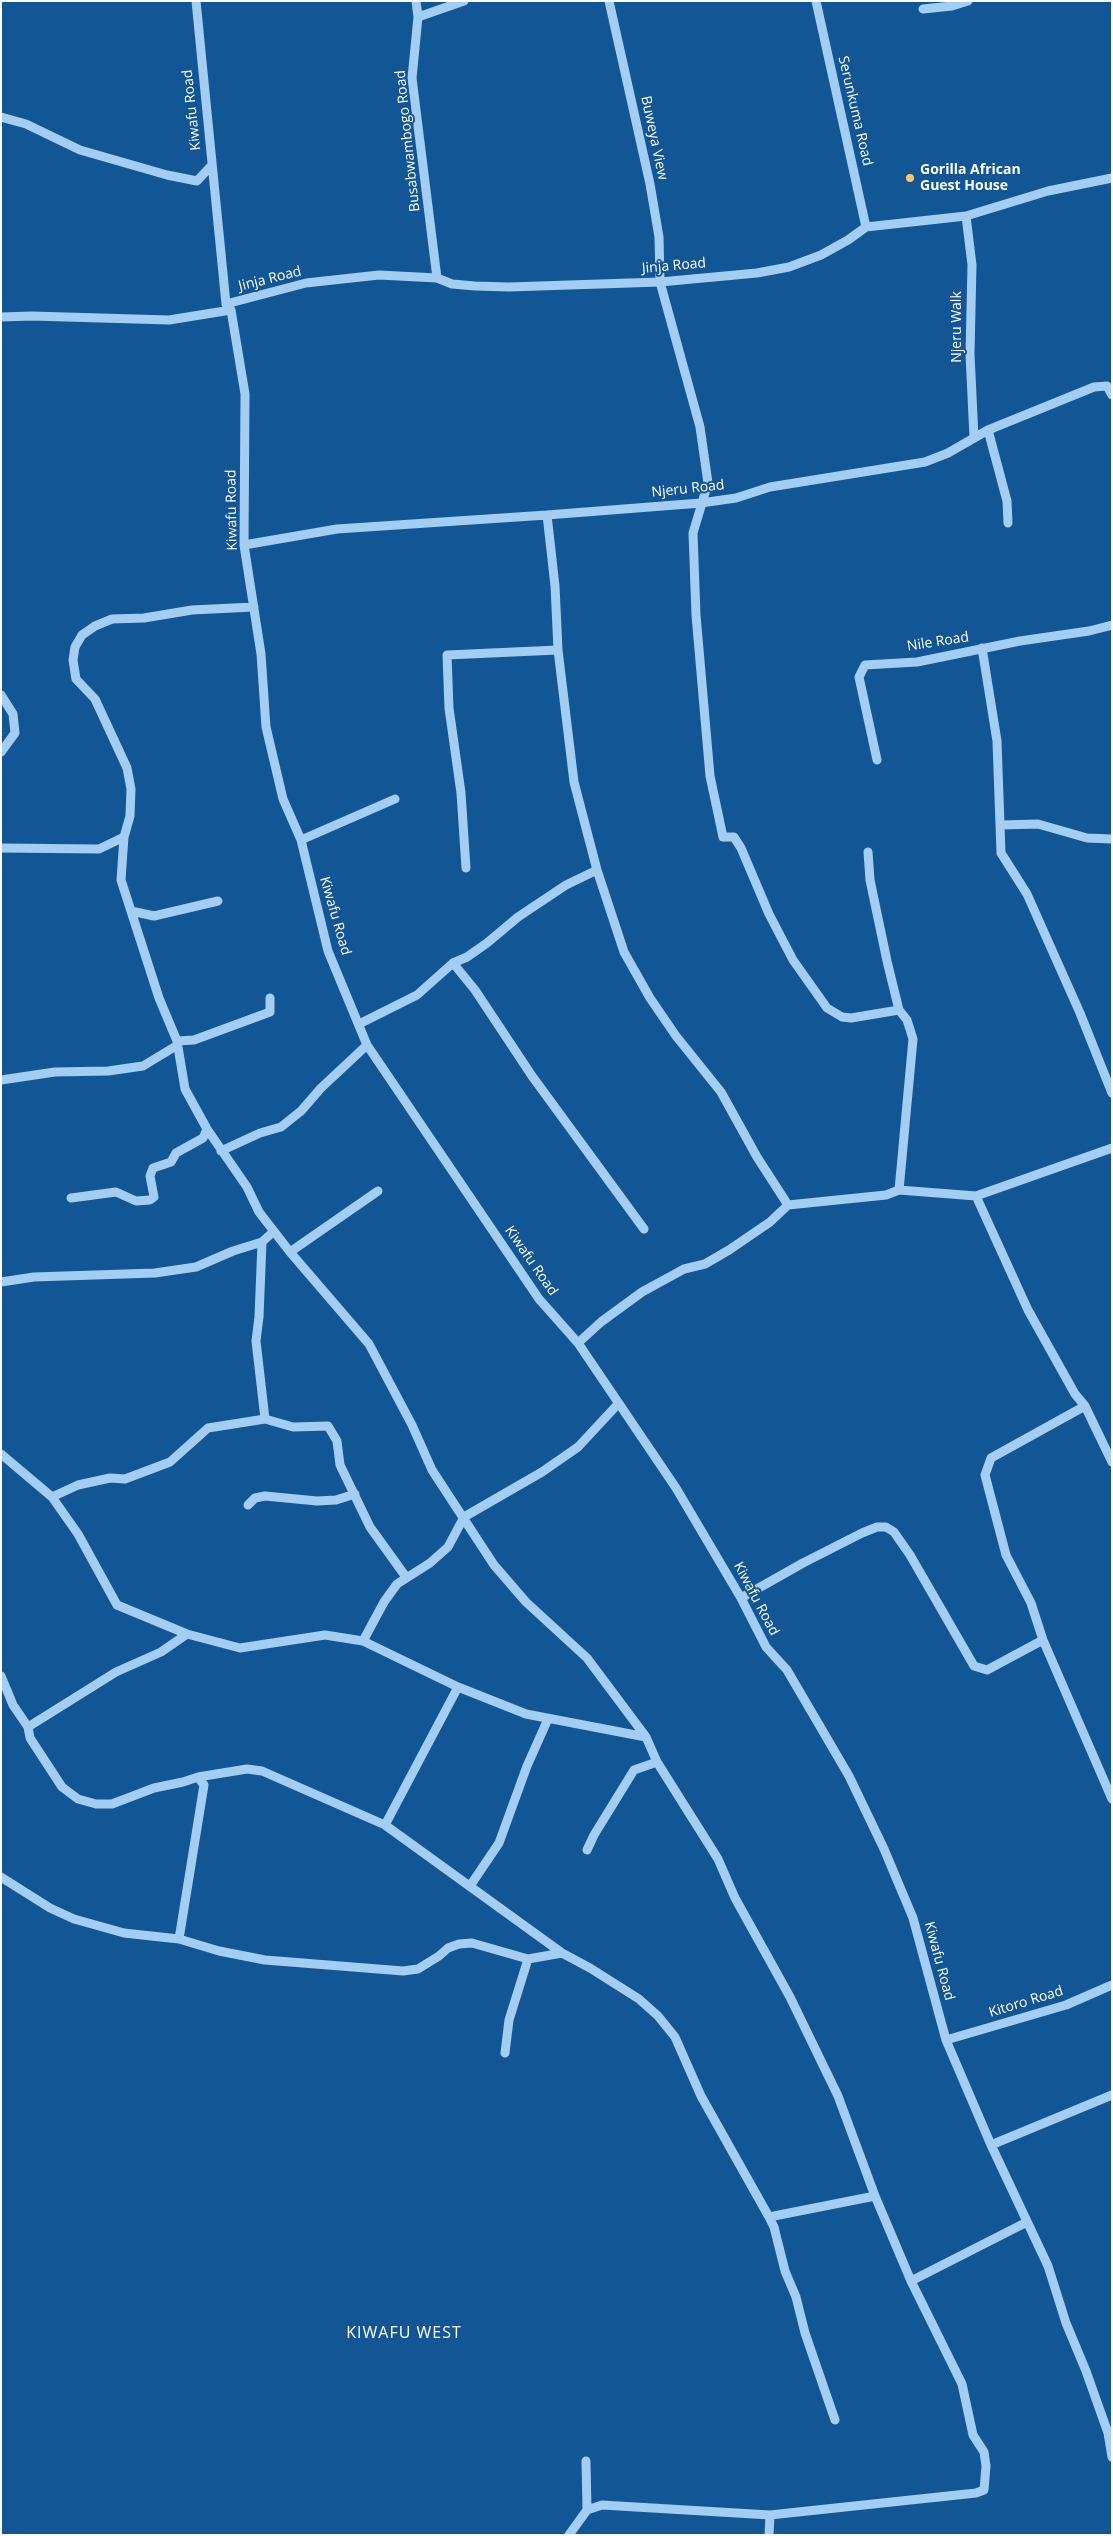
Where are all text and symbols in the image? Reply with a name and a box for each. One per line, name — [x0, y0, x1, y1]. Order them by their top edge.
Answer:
street label: Serunkuma Road — [834, 54, 876, 168]
street label: Kiwafu Road — [179, 69, 205, 151]
street label: Busabwambogo Road — [392, 69, 424, 213]
street label: Buweya View — [637, 95, 671, 181]
place label: Gorilla African Guest House — [920, 162, 1021, 194]
marker: Gorilla African Guest House — [904, 172, 916, 184]
street label: Jinja Road — [641, 255, 707, 277]
street label: Jinja Road — [237, 263, 303, 295]
street label: Njeru Walk — [949, 291, 965, 363]
street label: Kiwafu Road — [223, 469, 241, 551]
street label: Njeru Road — [651, 477, 725, 501]
street label: Nile Road — [906, 629, 970, 655]
street label: Kiwafu Road — [316, 875, 354, 957]
street label: Kiwafu Road — [501, 1223, 561, 1299]
street label: Kiwafu Road — [730, 1559, 782, 1639]
street label: Kiwafu Road — [920, 1920, 958, 2002]
street label: Kitoro Road — [987, 1983, 1065, 2021]
district label: KIWAFU WEST — [345, 2323, 463, 2343]

